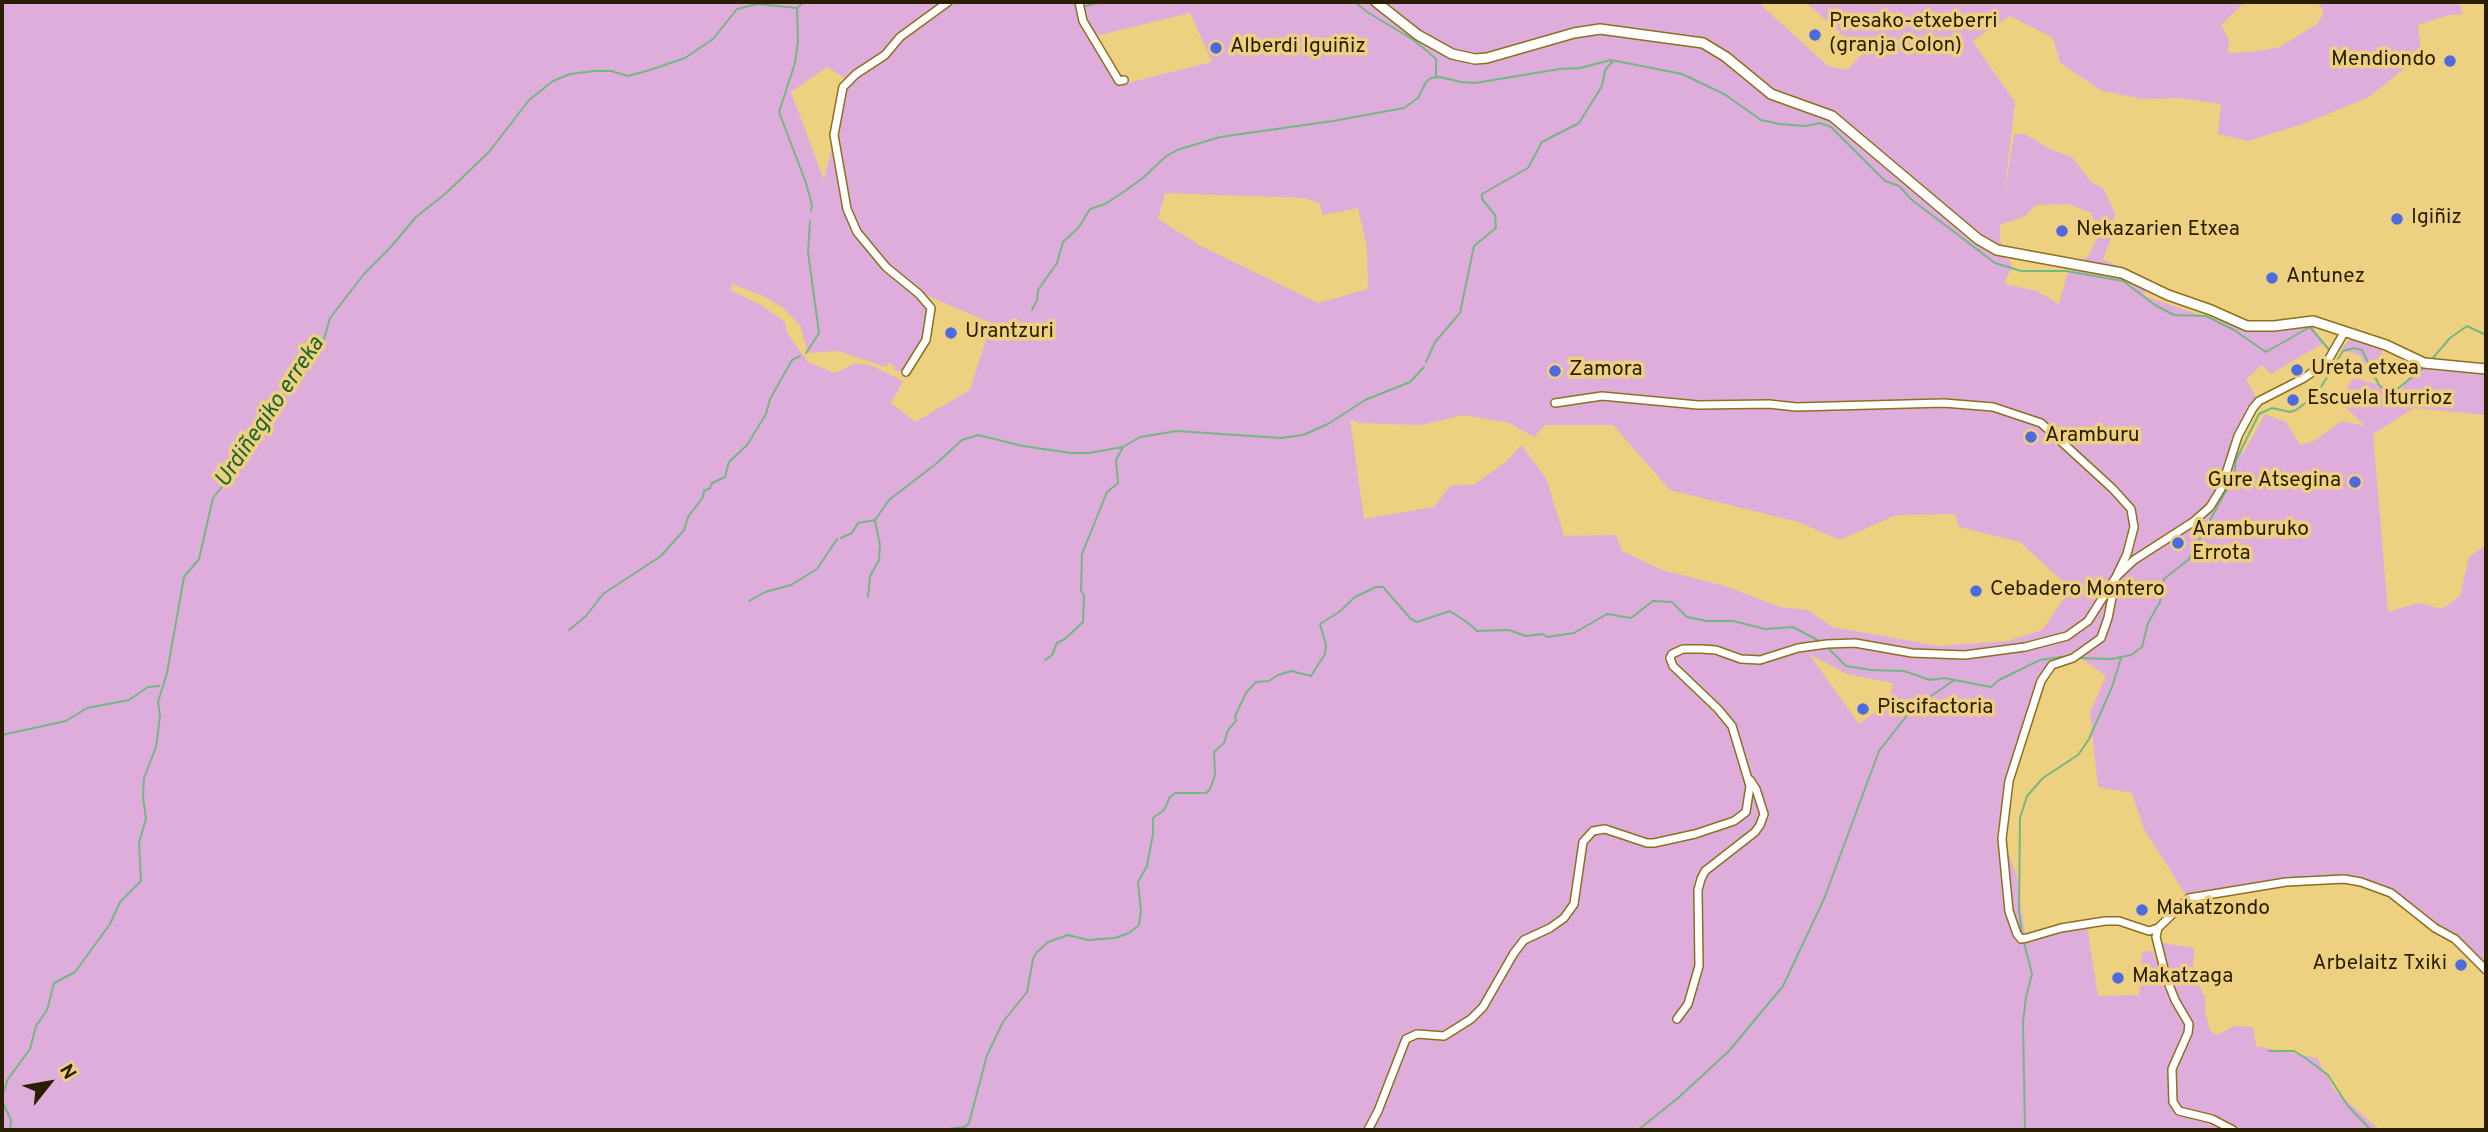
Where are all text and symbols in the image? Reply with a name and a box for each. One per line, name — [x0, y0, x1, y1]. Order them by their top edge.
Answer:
place label: Presako-etxeberri (granja Colon) — [1829, 10, 1998, 60]
marker: Presako-etxeberri (granja Colon) — [1807, 27, 1823, 43]
place label: Alberdi Iguiñiz — [1230, 35, 1366, 61]
marker: Alberdi Iguiñiz — [1208, 40, 1224, 56]
place label: Mendiondo — [2331, 48, 2436, 74]
marker: Mendiondo — [2442, 53, 2458, 69]
place label: Igiñiz — [2411, 206, 2462, 232]
marker: Igiñiz — [2389, 211, 2405, 227]
place label: Nekazarien Etxea — [2076, 218, 2240, 244]
marker: Nekazarien Etxea — [2054, 223, 2070, 239]
place label: Antunez — [2286, 265, 2365, 291]
marker: Antunez — [2264, 270, 2280, 286]
place label: Urantzuri — [965, 320, 1054, 346]
marker: Urantzuri — [943, 325, 959, 341]
water label: Urdiñegiko erreka — [210, 332, 332, 494]
place label: Ureta etxea — [2311, 357, 2419, 383]
place label: Zamora — [1569, 358, 1642, 384]
marker: Ureta etxea — [2289, 362, 2305, 378]
marker: Zamora — [1547, 363, 1563, 379]
place label: Escuela Iturrioz — [2307, 387, 2453, 413]
marker: Escuela Iturrioz — [2285, 392, 2301, 408]
place label: Aramburu — [2045, 424, 2140, 450]
marker: Aramburu — [2023, 429, 2039, 445]
place label: Gure Atsegina — [2208, 469, 2341, 495]
marker: Gure Atsegina — [2347, 474, 2363, 490]
place label: Aramburuko Errota — [2192, 518, 2309, 568]
marker: Aramburuko Errota — [2170, 535, 2186, 551]
place label: Cebadero Montero — [1990, 578, 2165, 604]
marker: Cebadero Montero — [1968, 583, 1984, 599]
place label: Piscifactoria — [1877, 696, 1993, 722]
marker: Piscifactoria — [1855, 701, 1871, 717]
place label: Makatzondo — [2156, 897, 2270, 923]
marker: Makatzondo — [2134, 902, 2150, 918]
place label: Arbelaitz Txiki — [2312, 952, 2447, 978]
marker: Arbelaitz Txiki — [2453, 957, 2469, 973]
place label: Makatzaga — [2132, 965, 2233, 991]
marker: Makatzaga — [2110, 970, 2126, 986]
north arrow — [14, 1048, 84, 1118]
text: N — [53, 1060, 81, 1084]

